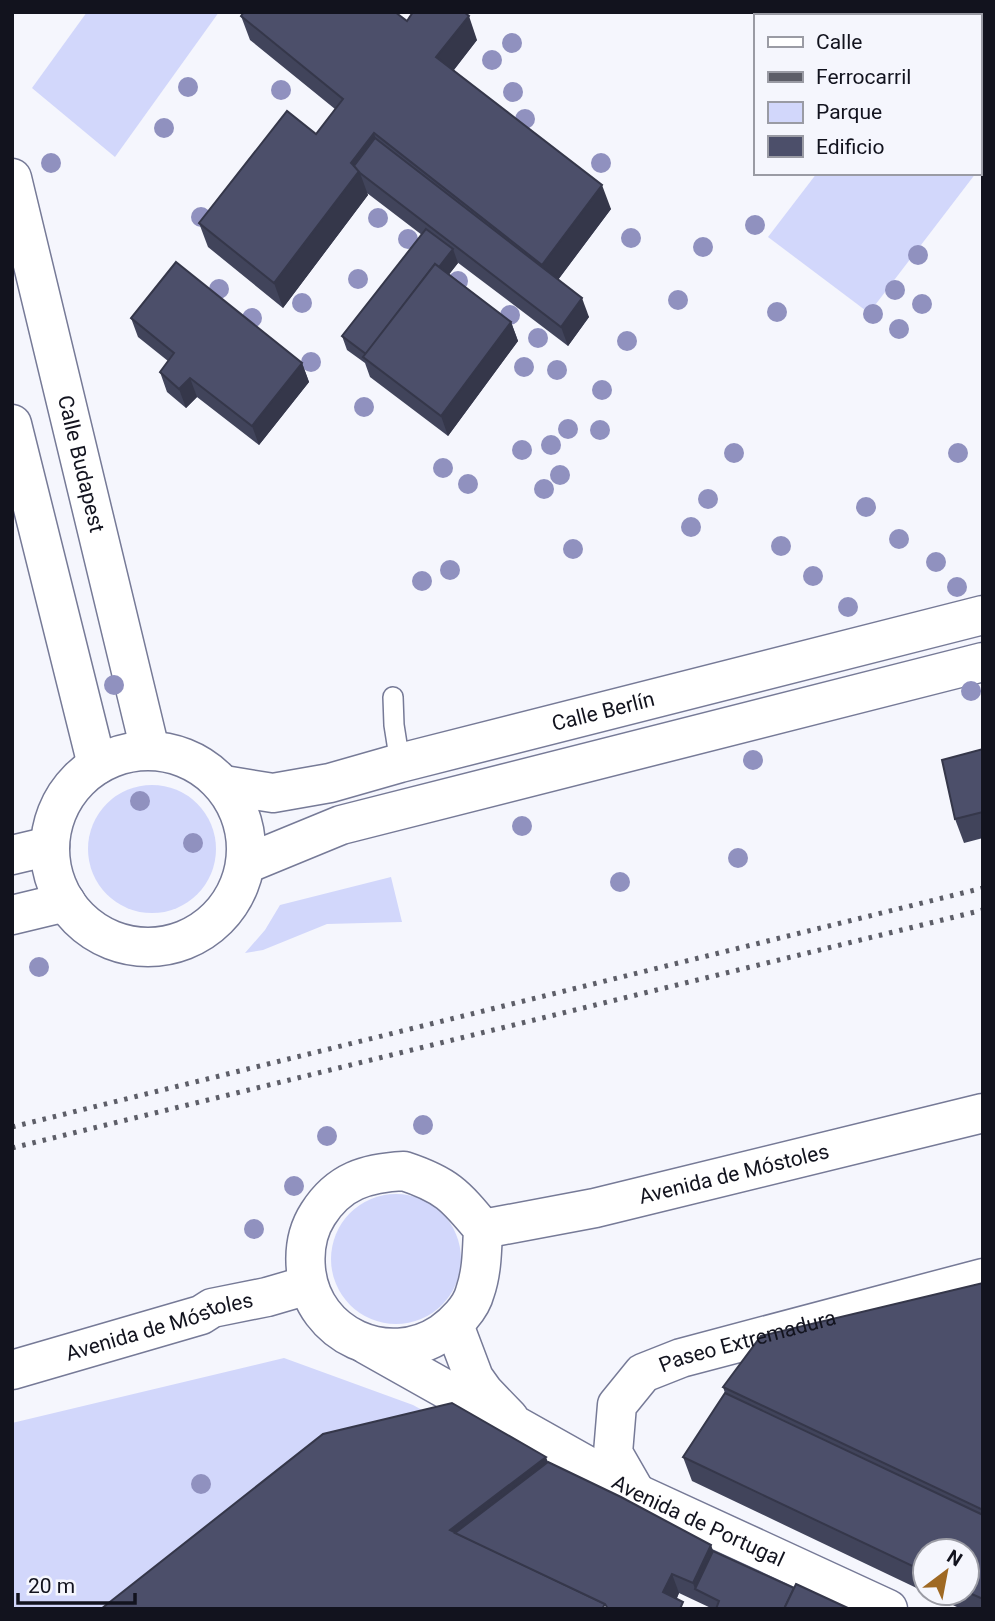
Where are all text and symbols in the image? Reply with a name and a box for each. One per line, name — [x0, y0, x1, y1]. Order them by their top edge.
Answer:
legend — [754, 14, 981, 175]
text: Calle — [816, 30, 862, 54]
text: Ferrocarril — [816, 65, 911, 89]
text: Parque — [816, 100, 882, 124]
text: Edificio — [816, 135, 884, 159]
street label: Calle Budapest — [53, 393, 109, 535]
street label: Calle Berlín — [549, 687, 657, 736]
street label: Avenida de Móstoles — [637, 1139, 831, 1209]
street label: Avenida de Móstoles — [63, 1288, 255, 1366]
street label: Paseo Extremadura — [656, 1305, 839, 1377]
street label: Avenida de Portugal — [608, 1470, 788, 1572]
north arrow — [911, 1537, 981, 1607]
text: N — [943, 1545, 967, 1571]
scale bar — [18, 1562, 135, 1606]
text: 20 m — [28, 1574, 75, 1598]

